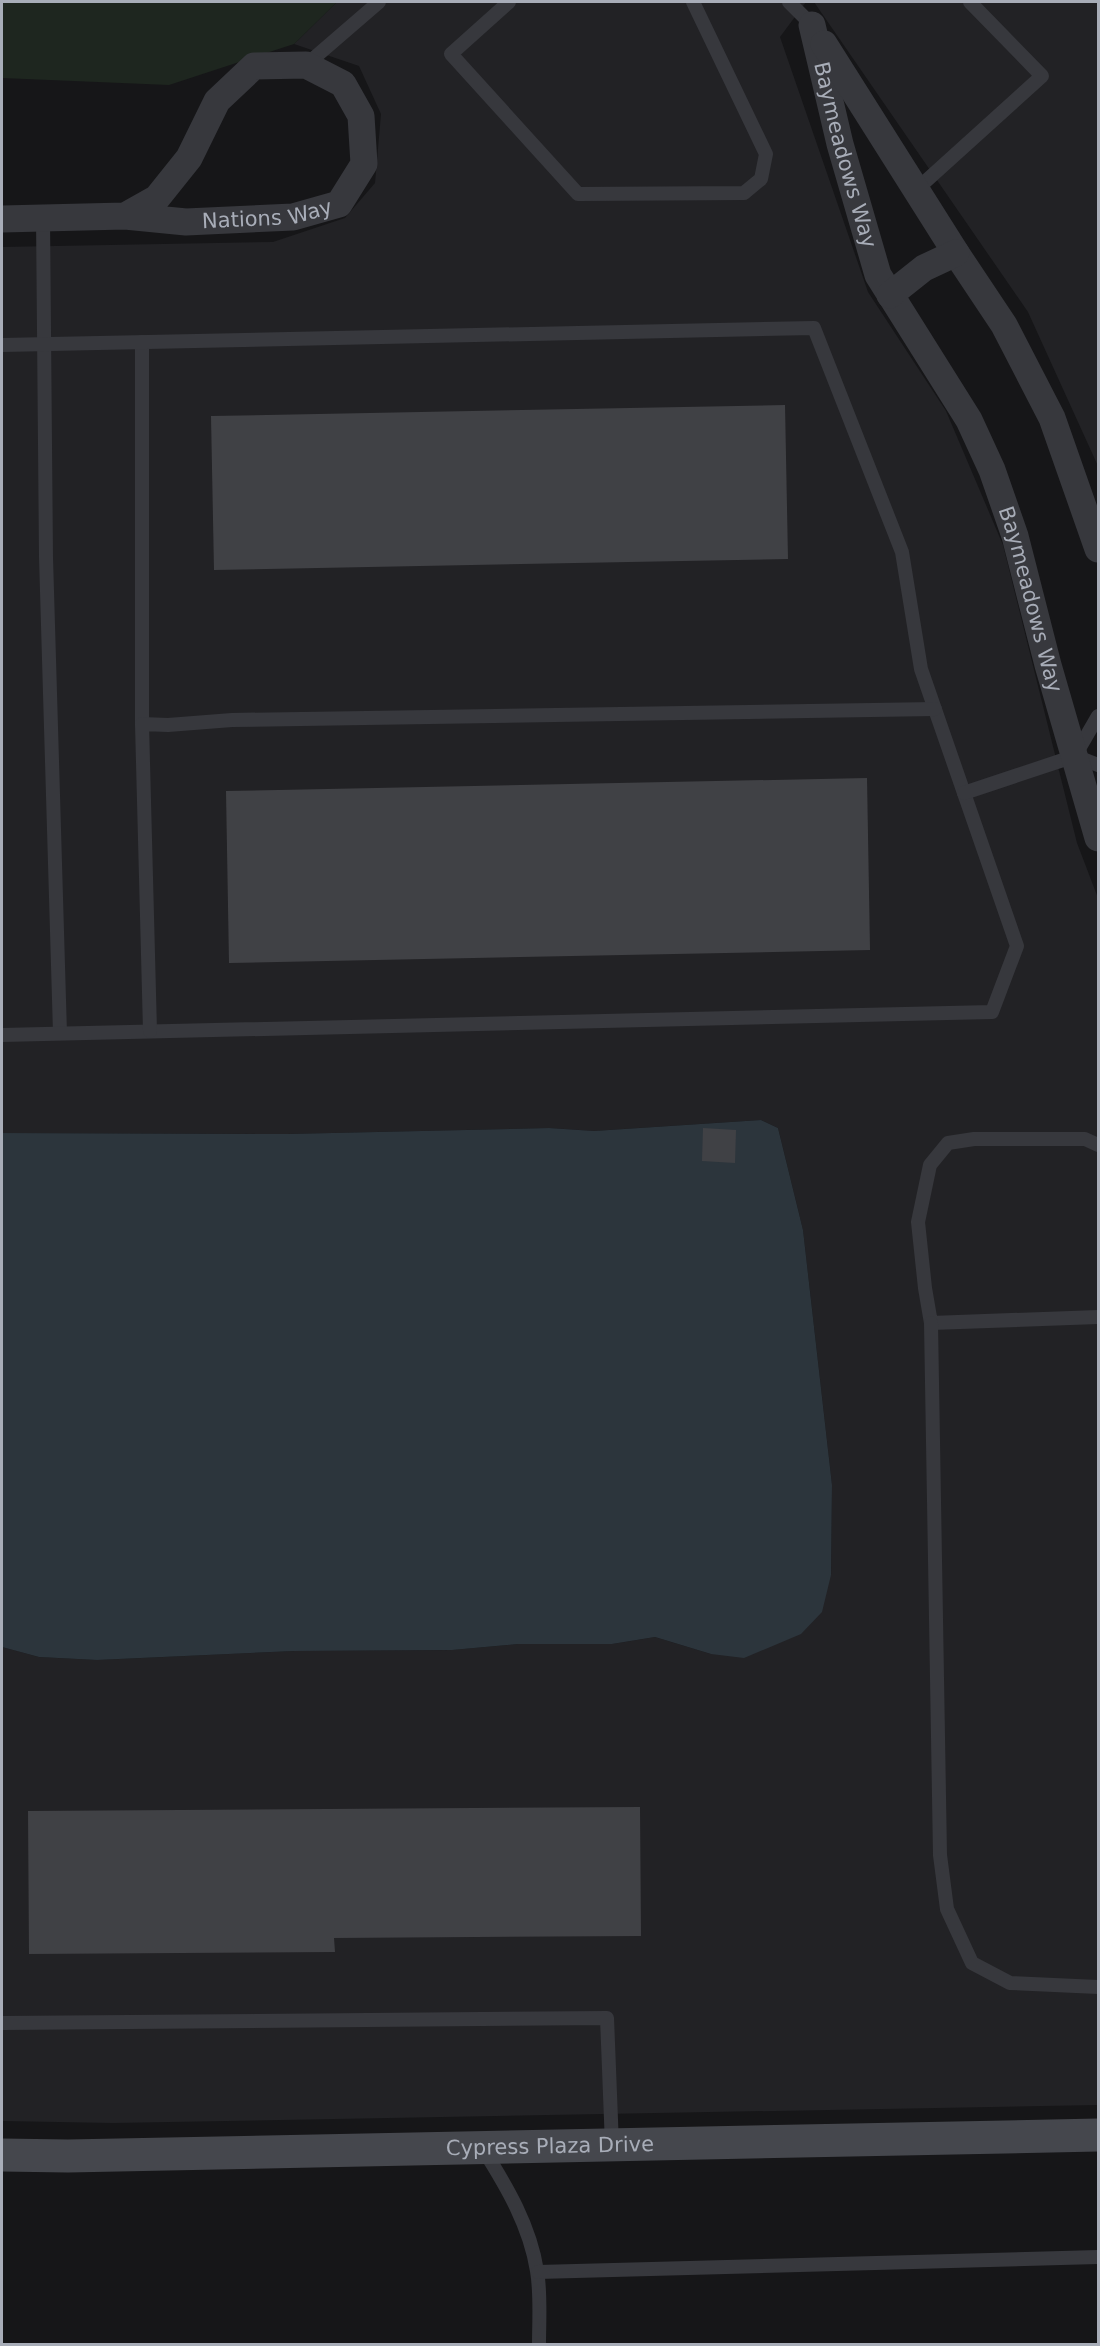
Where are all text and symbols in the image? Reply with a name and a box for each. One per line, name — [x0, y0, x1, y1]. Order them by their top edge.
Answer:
street label: Baymeadows Way — [809, 59, 882, 251]
street label: Nations Way — [201, 195, 335, 233]
street label: Baymeadows Way — [994, 503, 1067, 695]
street label: Cypress Plaza Drive — [446, 2132, 654, 2160]

